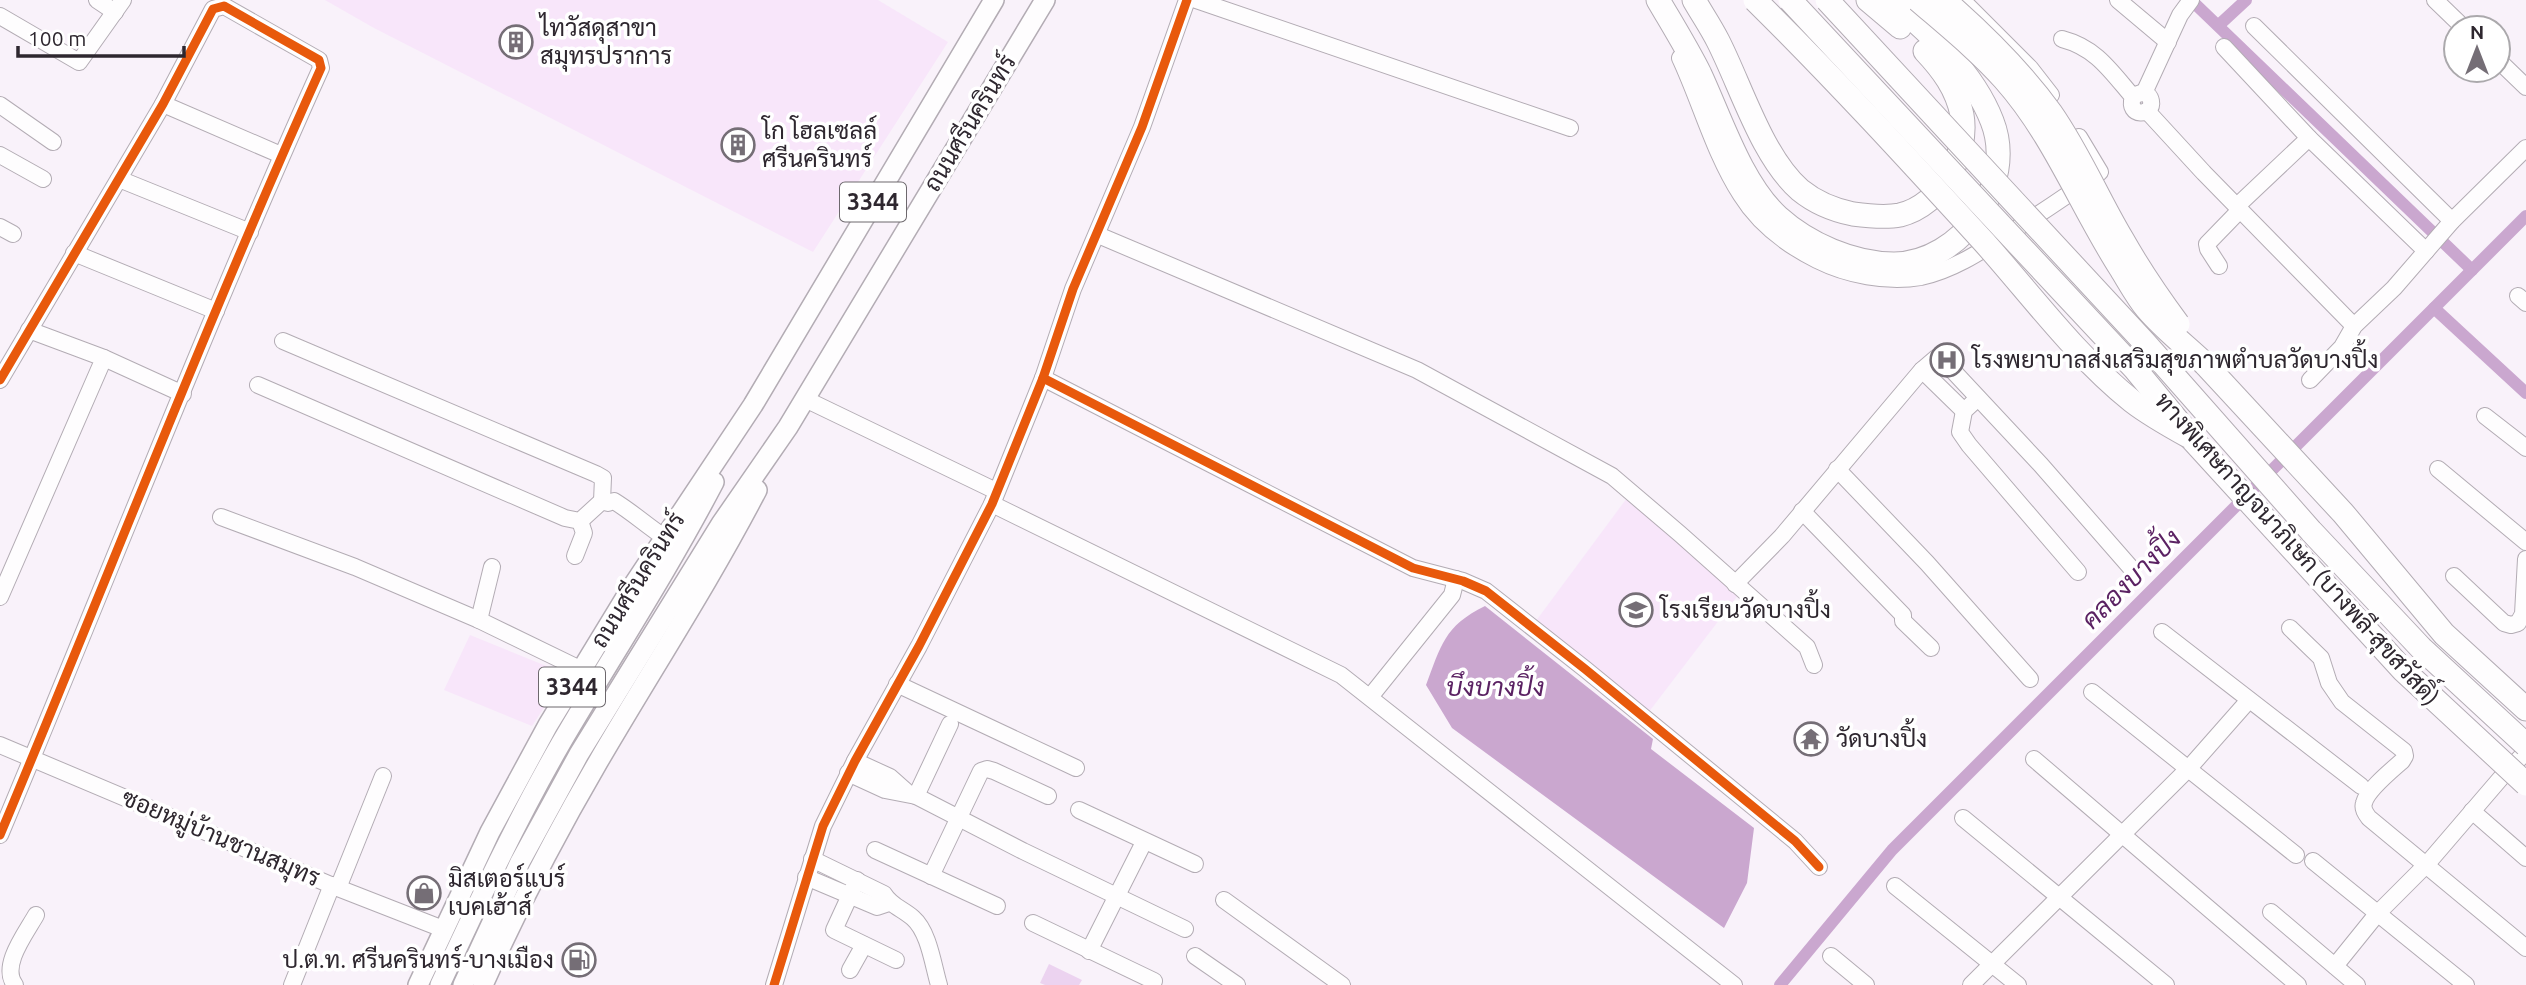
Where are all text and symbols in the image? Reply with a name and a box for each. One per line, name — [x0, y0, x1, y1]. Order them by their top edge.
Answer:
place label: ไทวัสดุสาขา สมุทรปราการ — [538, 12, 672, 72]
scale bar — [18, 14, 184, 58]
north arrow — [2442, 14, 2512, 84]
text: N — [2470, 21, 2484, 43]
building icon: ไทวัสดุสาขา สมุทรปราการ — [497, 23, 535, 61]
text: 100 m — [28, 26, 86, 50]
street label: ถนนศรีนครินทร์ — [916, 48, 1021, 196]
place label: โก โฮลเซลล์ ศรีนครินทร์ — [760, 115, 877, 172]
building icon: โก โฮลเซลล์ ศรีนครินทร์ — [719, 126, 757, 164]
road number: 3344 — [840, 182, 906, 222]
place label: โรงพยาบาลส่งเสริมสุขภาพตำบลวัดบางปิ้ง — [1970, 339, 2378, 376]
hospital icon: โรงพยาบาลส่งเสริมสุขภาพตำบลวัดบางปิ้ง — [1928, 341, 1966, 379]
street label: ทางพิเศษกาญจนาภิเษก (บางพลี-สุขสวัสดิ์) — [2148, 382, 2451, 712]
street label: ถนนศรีนครินทร์ — [583, 506, 690, 652]
water label: คลองบางปิ้ง — [2070, 518, 2186, 634]
place label: โรงเรียนวัดบางปิ้ง — [1658, 589, 1831, 623]
school or university icon: โรงเรียนวัดบางปิ้ง — [1617, 591, 1655, 629]
water label: บึงบางปิ้ง — [1446, 665, 1544, 701]
road number: 3344 — [539, 667, 605, 706]
place label: วัดบางปิ้ง — [1836, 718, 1927, 752]
temple icon: วัดบางปิ้ง — [1792, 720, 1830, 758]
street label: ซอยหมู่บ้านชานสมุทร — [117, 783, 325, 895]
place label: มิสเตอร์แบร์ เบคเฮ้าส์ — [448, 863, 565, 920]
shop icon: มิสเตอร์แบร์ เบคเฮ้าส์ — [405, 874, 443, 912]
fuel station icon: ป.ต.ท. ศรีนครินทร์-บางเมือง — [560, 941, 598, 979]
place label: ป.ต.ท. ศรีนครินทร์-บางเมือง — [283, 944, 554, 973]

